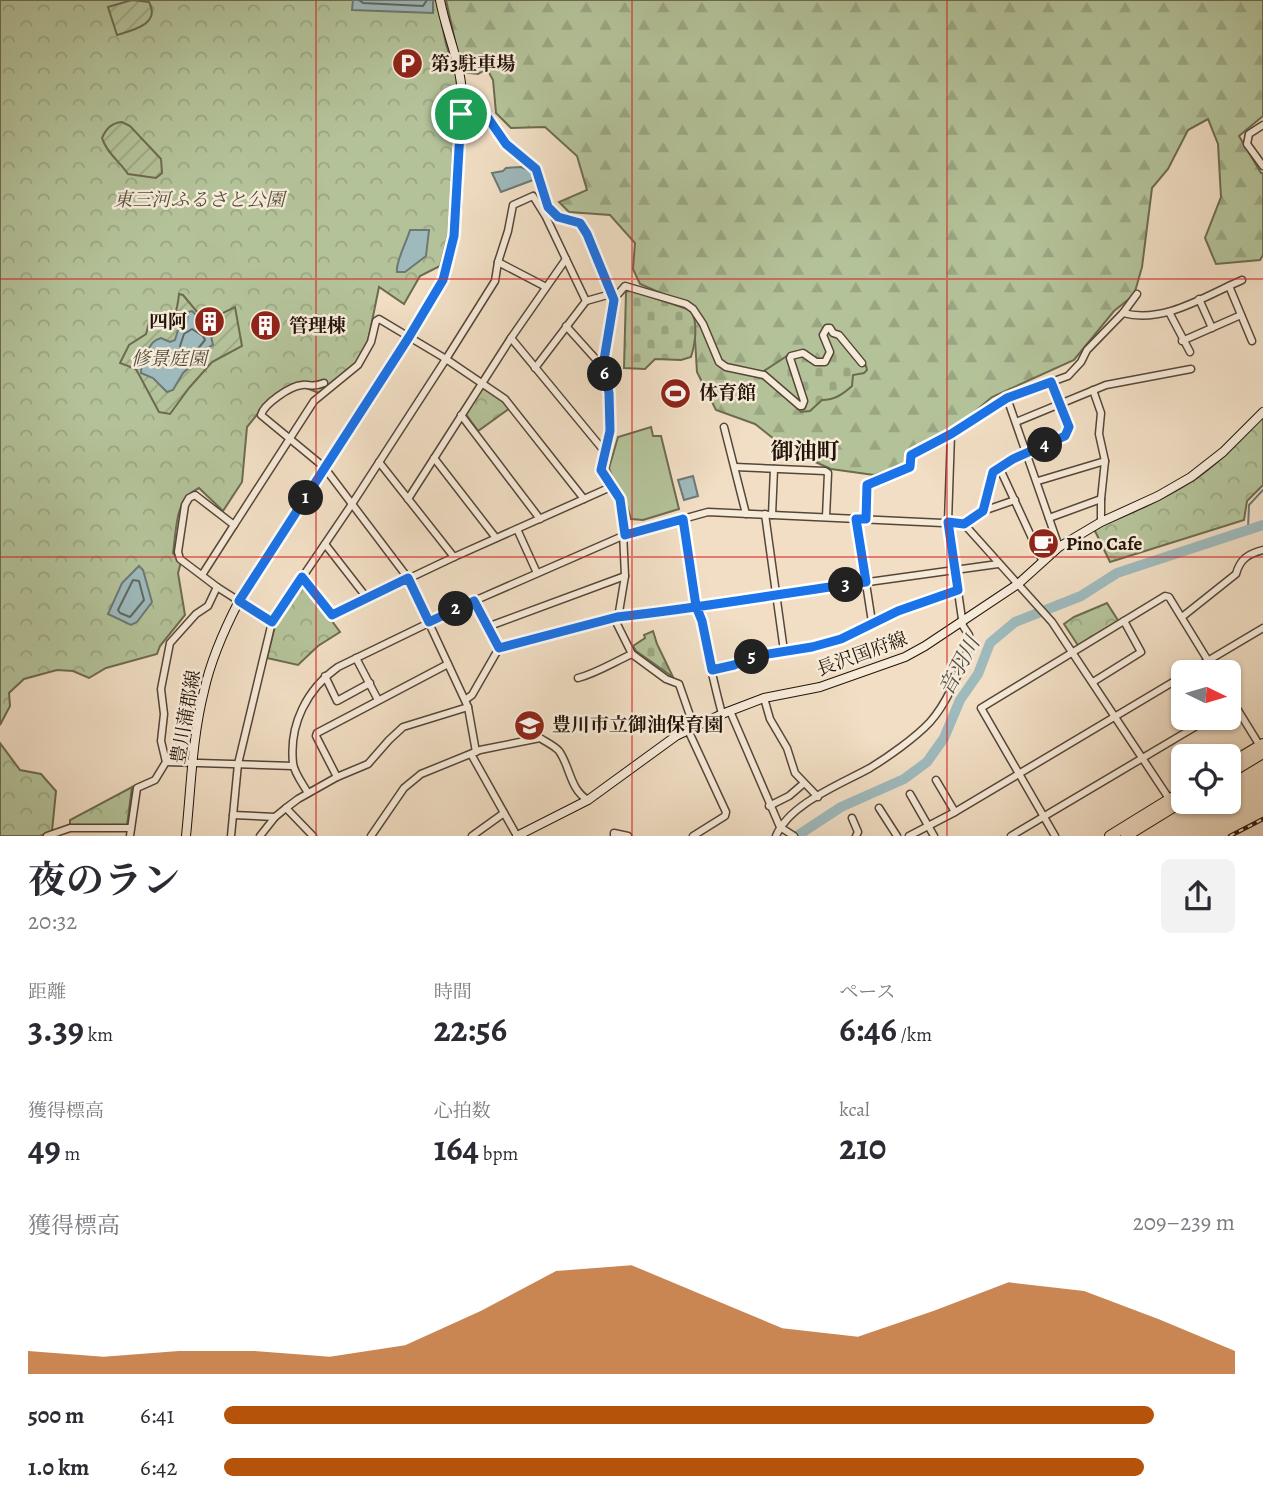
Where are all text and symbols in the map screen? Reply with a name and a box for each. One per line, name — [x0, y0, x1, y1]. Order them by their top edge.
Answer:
parking icon: 第3駐車場 — [391, 47, 425, 81]
place label: 第3駐車場 — [431, 51, 515, 77]
pin — [431, 84, 491, 144]
icon: arrive — [442, 95, 480, 133]
park label: 東三河ふるさと公園 — [113, 187, 287, 213]
building icon: 四阿 — [193, 305, 227, 339]
place label: 四阿 — [149, 309, 187, 335]
building icon: 管理棟 — [249, 309, 283, 343]
place label: 管理棟 — [289, 313, 346, 339]
park label: 修景庭園 — [131, 346, 210, 372]
pin: 6 — [588, 356, 622, 392]
text: 6 — [600, 360, 609, 386]
sports icon: 体育館 — [659, 376, 693, 410]
place label: 体育館 — [699, 380, 756, 406]
pin: 4 — [1028, 428, 1062, 462]
text: 4 — [1040, 431, 1049, 457]
district label: 御油町 — [771, 436, 840, 467]
pin: 1 — [288, 480, 324, 516]
text: 1 — [302, 484, 309, 510]
cafe icon: Pino Cafe — [1026, 527, 1060, 561]
place label: Pino Cafe — [1066, 531, 1142, 557]
pin: 3 — [828, 568, 864, 602]
text: 3 — [841, 571, 850, 597]
pin: 2 — [438, 592, 474, 626]
text: 2 — [451, 595, 460, 621]
street label: 長沢国府線 — [813, 626, 911, 682]
water label: 音羽川 — [932, 630, 987, 700]
pin: 5 — [734, 640, 770, 674]
text: 5 — [747, 643, 756, 669]
north arrow — [1171, 660, 1241, 730]
map controls — [1171, 660, 1241, 814]
street label: 豊川蒲郡線 — [165, 668, 207, 766]
school or university icon: 豊川市立御油保育園 — [512, 708, 546, 742]
place label: 豊川市立御油保育園 — [552, 712, 723, 738]
button: locate — [1171, 744, 1241, 814]
text: 夜のラン — [28, 854, 180, 906]
button: share — [1161, 859, 1235, 933]
text: 20:32 — [28, 906, 77, 937]
text: 距離 — [28, 979, 66, 1005]
text: 時間 — [434, 979, 472, 1005]
text: ペース — [839, 979, 895, 1005]
text: 3.39 — [28, 1005, 84, 1053]
text: 22:56 — [434, 1005, 507, 1053]
text: 6:46 — [839, 1005, 897, 1053]
text: km — [84, 1022, 113, 1048]
text: /km — [897, 1022, 932, 1048]
text: kcal — [839, 1097, 870, 1123]
text: 獲得標高 — [28, 1098, 104, 1124]
text: 心拍数 — [434, 1098, 491, 1124]
text: 210 — [839, 1123, 886, 1171]
text: 49 — [28, 1124, 61, 1172]
text: 164 — [434, 1124, 479, 1172]
text: m — [61, 1141, 80, 1167]
text: bpm — [479, 1141, 518, 1167]
text: 209–239 m — [1133, 1207, 1235, 1238]
text: 獲得標高 — [28, 1210, 120, 1241]
text: 500 m — [28, 1400, 84, 1431]
text: 6:41 — [140, 1400, 174, 1431]
text: 1.0 km — [28, 1452, 89, 1483]
text: 6:42 — [140, 1452, 177, 1483]

